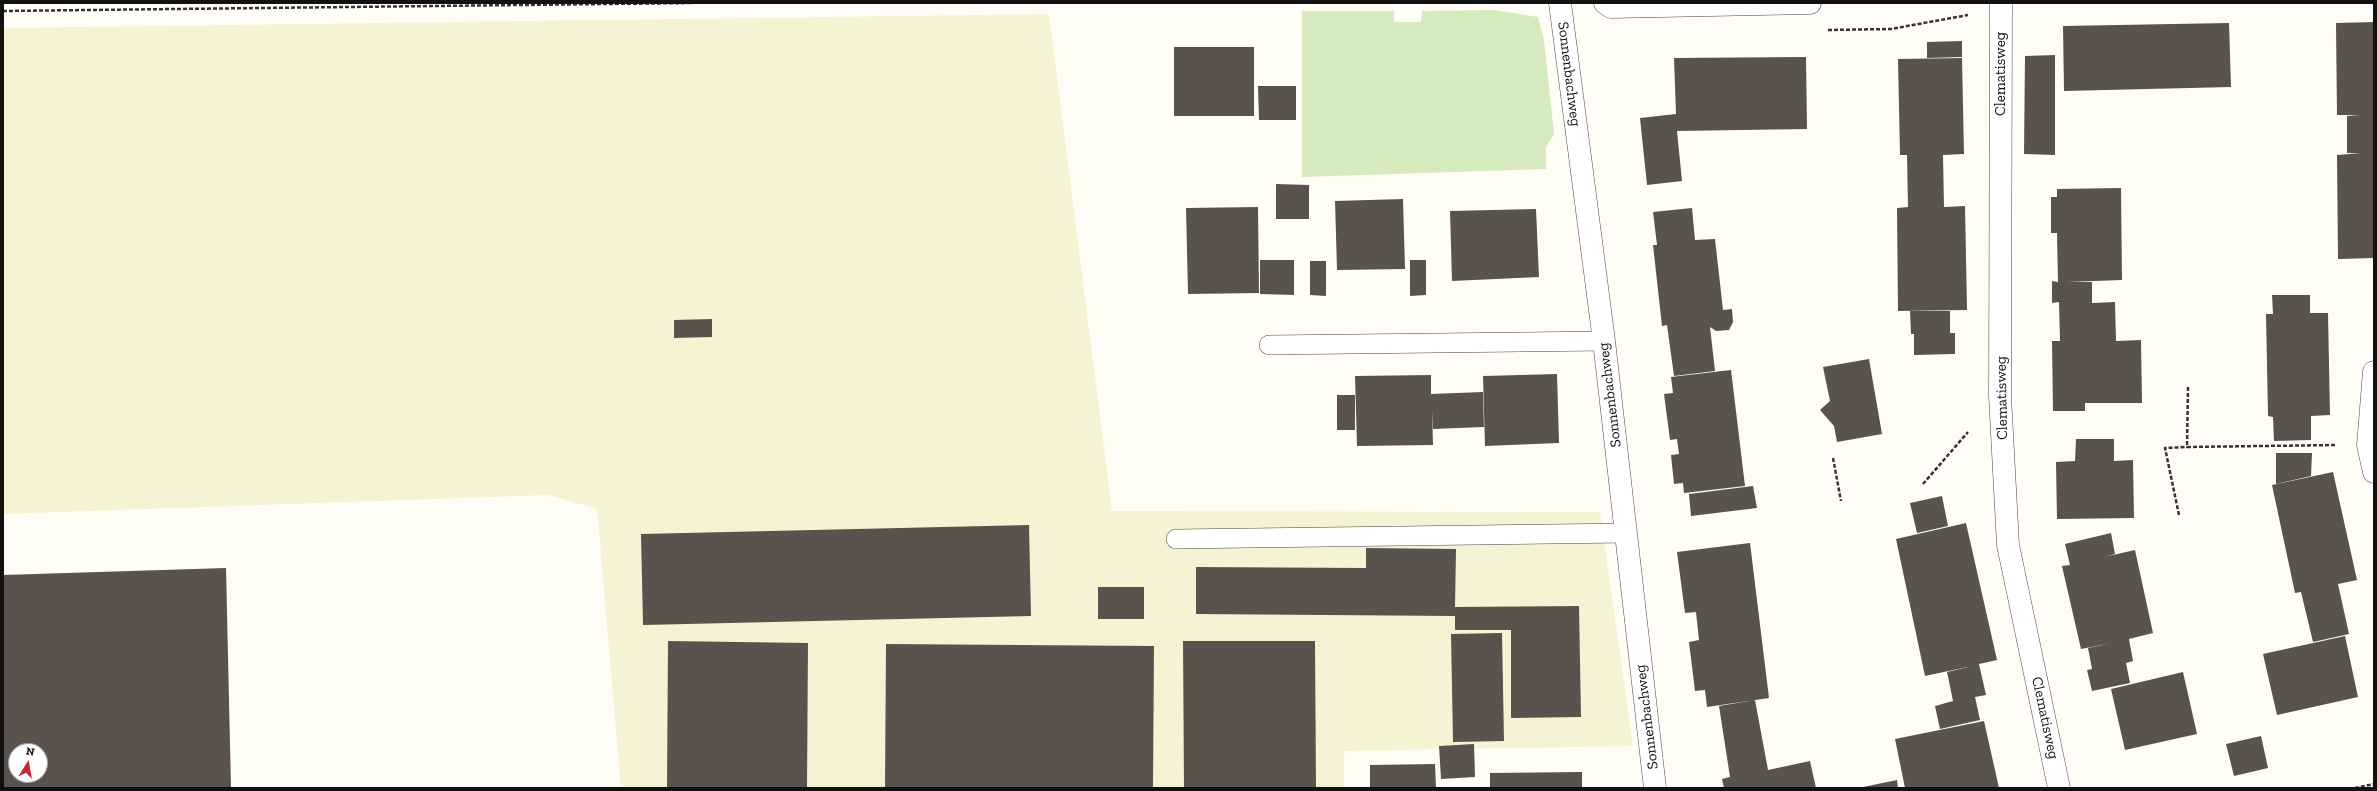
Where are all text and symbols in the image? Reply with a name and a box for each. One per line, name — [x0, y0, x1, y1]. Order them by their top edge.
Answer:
street label: Sonnenbachweg — [1554, 21, 1584, 127]
street label: Clematisweg — [1992, 32, 2010, 116]
street label: Sonnenbachweg — [1595, 342, 1625, 448]
street label: Clematisweg — [1992, 356, 2012, 440]
street label: Sonnenbachweg — [1632, 664, 1662, 770]
street label: Clematisweg — [2027, 675, 2063, 761]
north arrow — [8, 743, 48, 783]
text: N — [25, 745, 36, 759]

